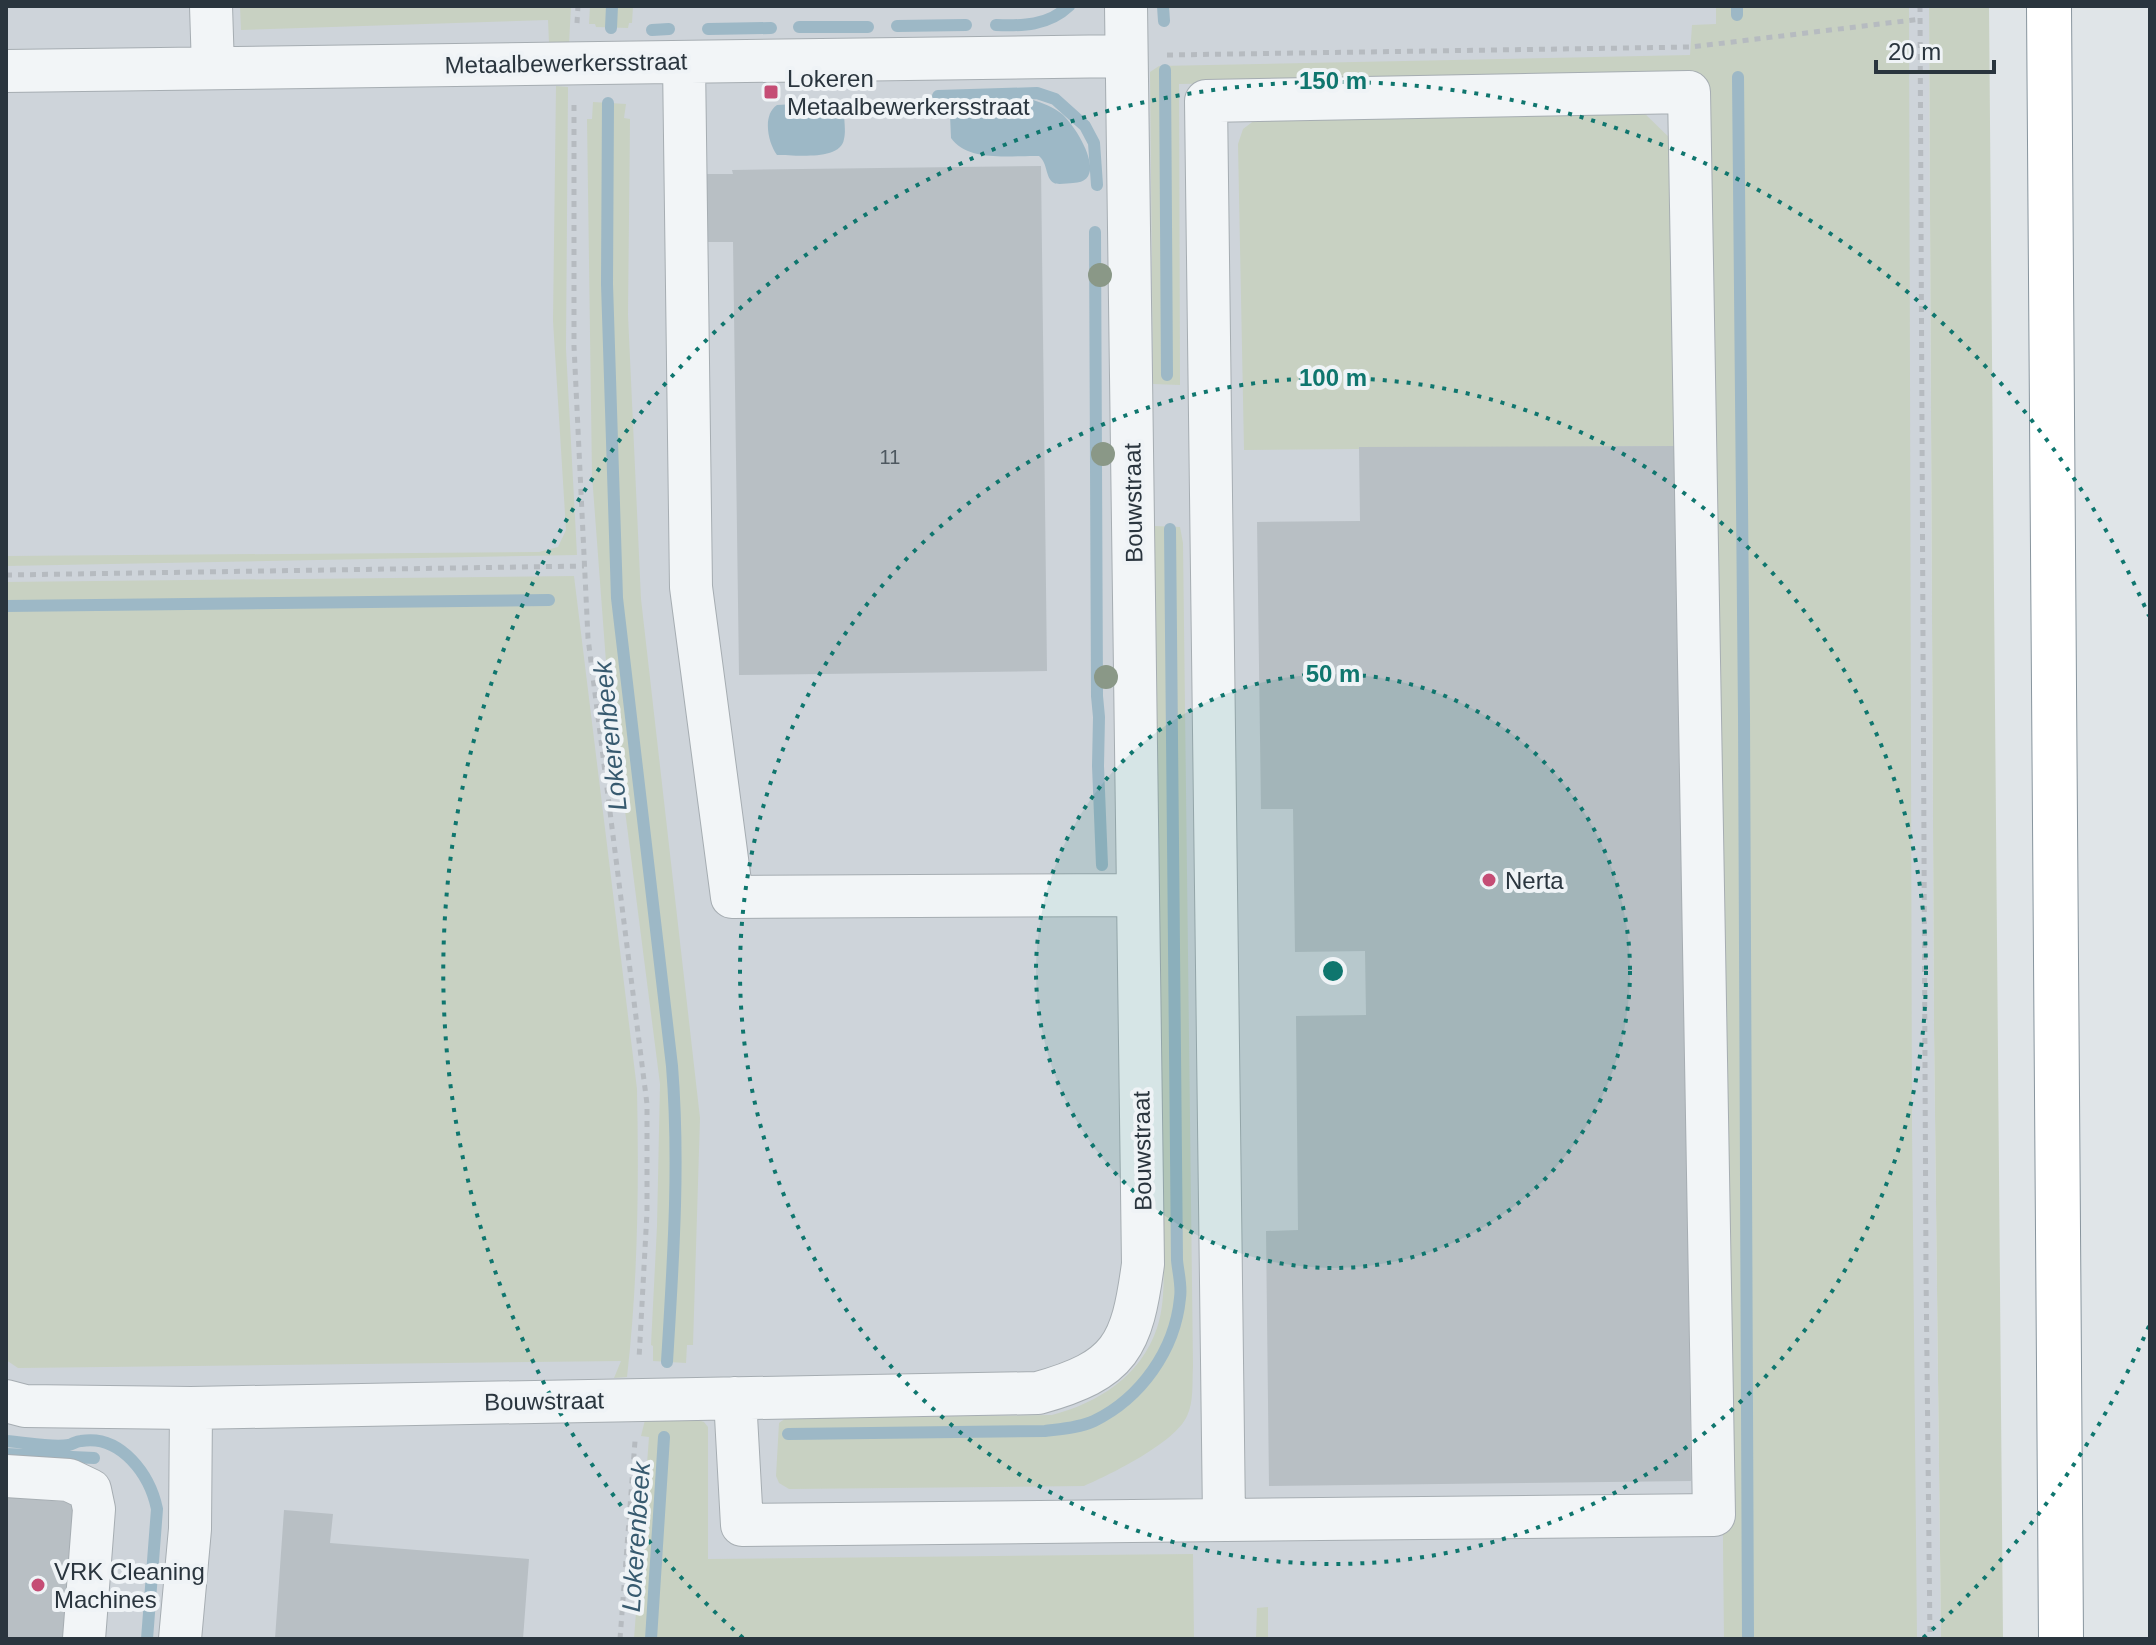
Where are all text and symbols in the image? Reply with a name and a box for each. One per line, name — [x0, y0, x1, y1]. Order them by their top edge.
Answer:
scale bar — [1876, 24, 1994, 74]
text: 20 m — [1888, 38, 1941, 65]
street label: Metaalbewerkersstraat — [444, 47, 688, 79]
place label: Lokeren Metaalbewerkersstraat — [787, 65, 1030, 120]
text: 150 m — [1299, 67, 1367, 94]
marker: Lokeren Metaalbewerkersstraat — [762, 83, 780, 101]
text: 100 m — [1299, 364, 1367, 391]
street label: Bouwstraat — [1118, 442, 1148, 563]
house number: 11 — [880, 446, 900, 468]
water label: Lokerenbeek — [587, 658, 633, 812]
text: 50 m — [1306, 660, 1360, 687]
place label: Nerta — [1505, 867, 1564, 894]
marker: Nerta — [1480, 871, 1498, 889]
centre of rings — [1319, 957, 1347, 985]
street label: Bouwstraat — [1127, 1090, 1157, 1211]
street label: Bouwstraat — [484, 1386, 605, 1416]
water label: Lokerenbeek — [616, 1459, 656, 1613]
place label: VRK Cleaning Machines — [54, 1558, 205, 1613]
marker: VRK Cleaning Machines — [29, 1576, 47, 1594]

